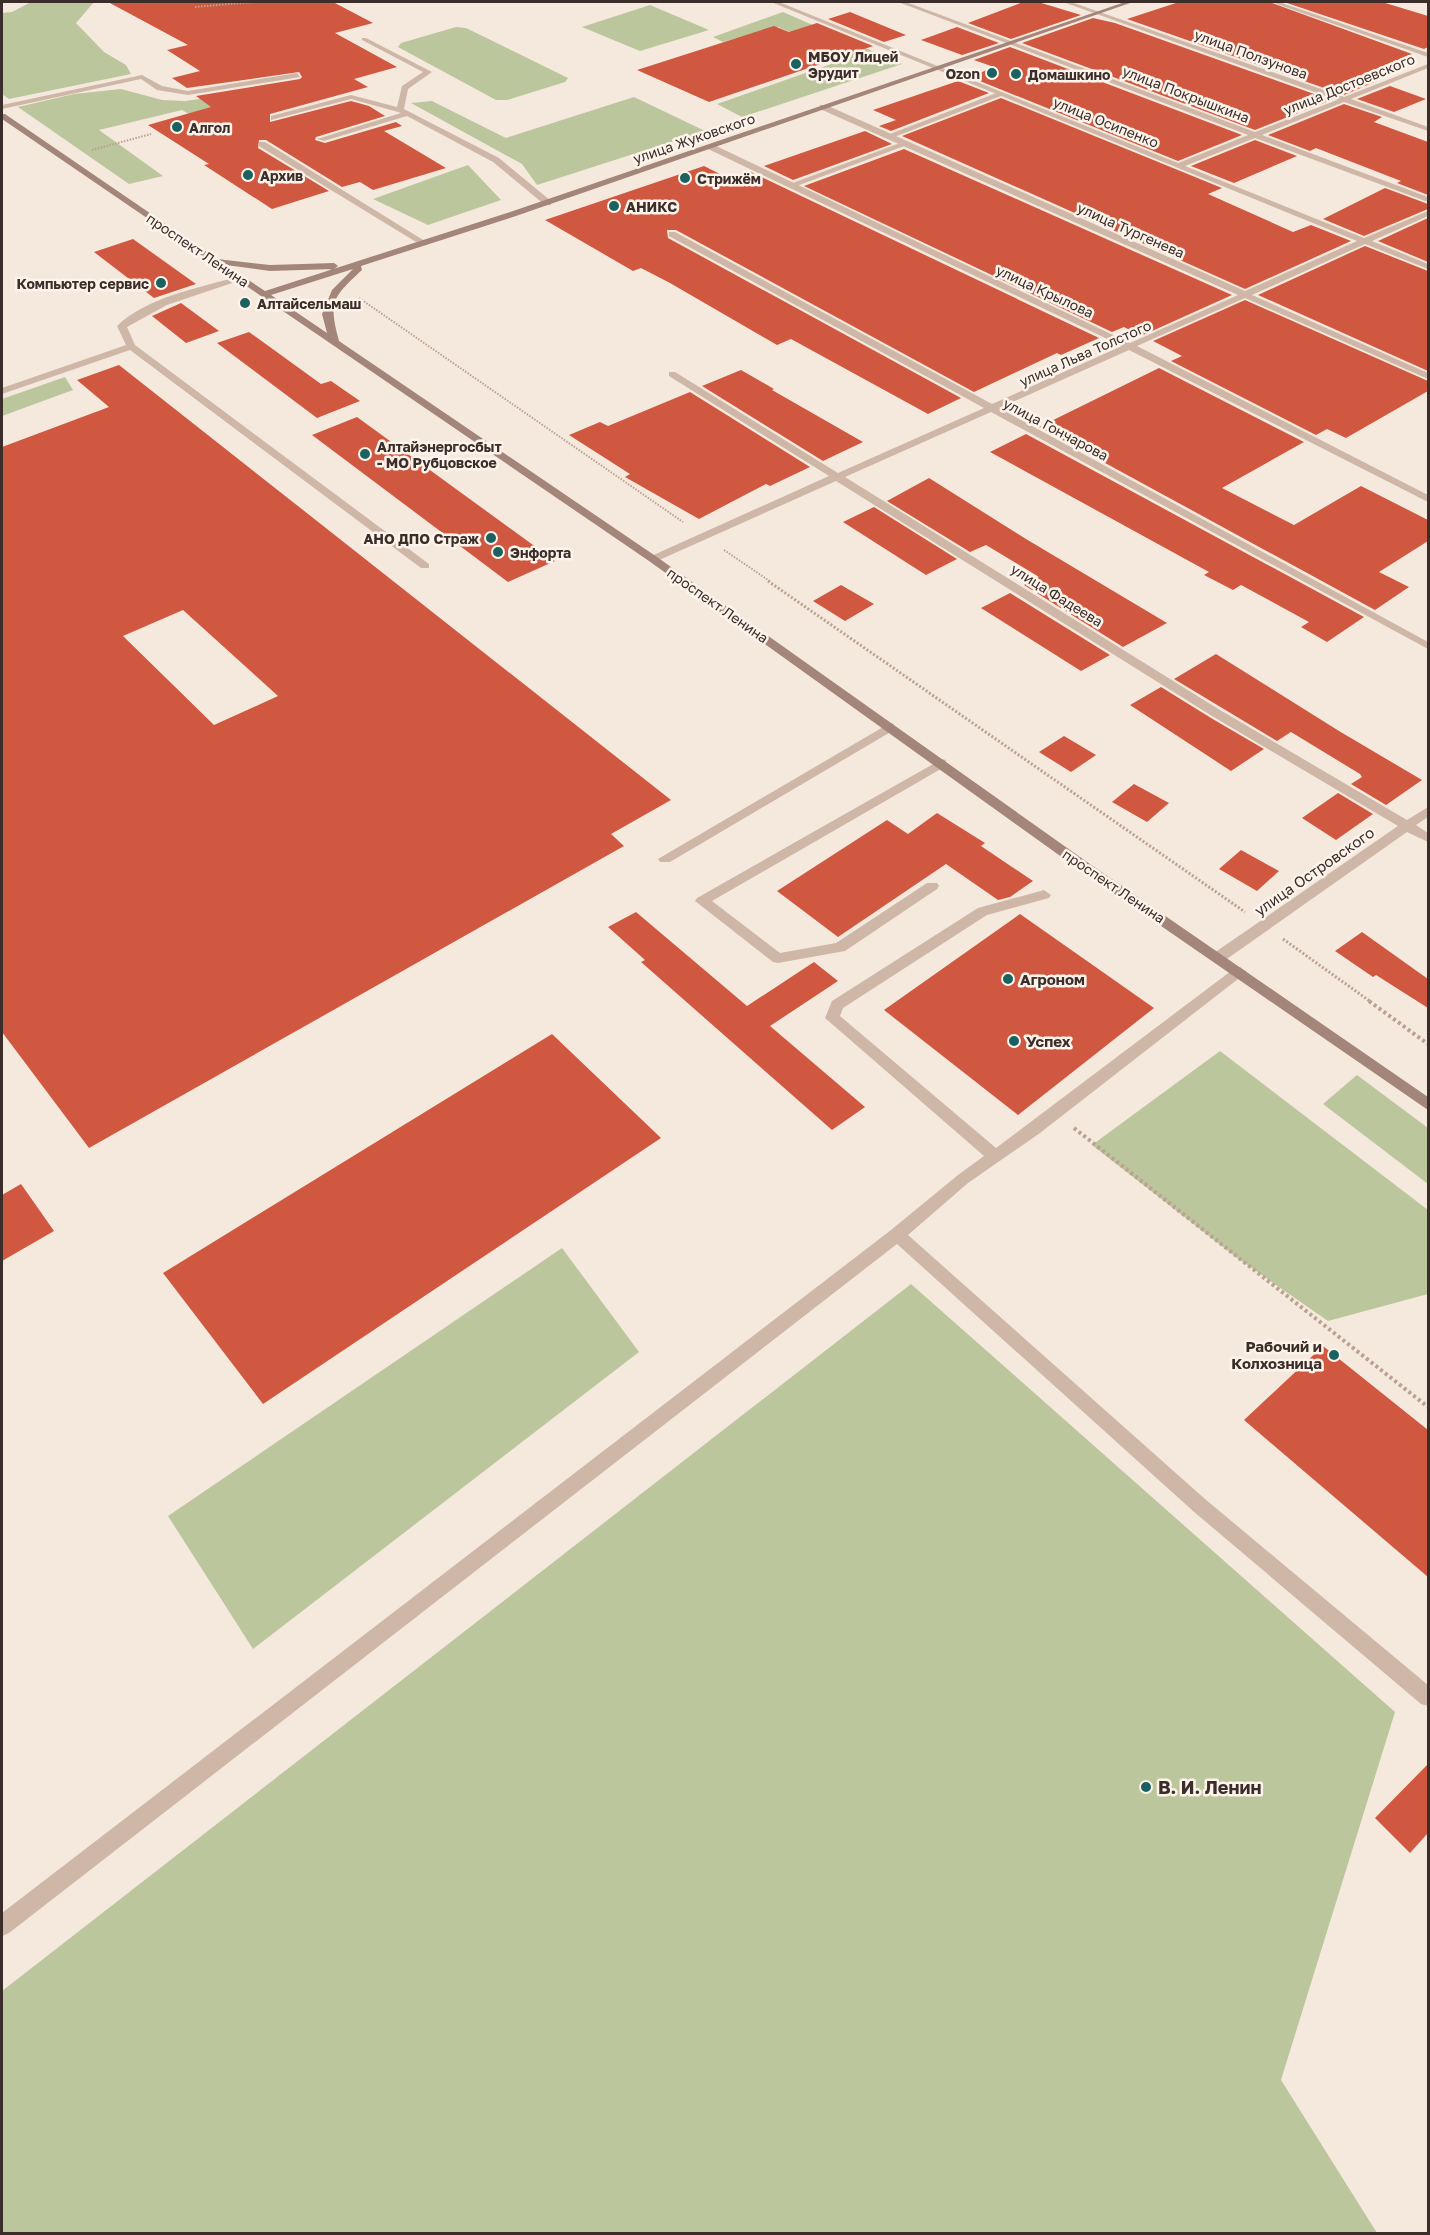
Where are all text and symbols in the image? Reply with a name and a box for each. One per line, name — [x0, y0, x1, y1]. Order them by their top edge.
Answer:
street label: улица Ползунова — [1192, 26, 1310, 82]
place label: МБОУ Лицей Эрудит — [808, 48, 898, 81]
street label: улица Достоевского — [1281, 50, 1417, 118]
marker: МБОУ Лицей Эрудит — [789, 57, 803, 71]
street label: улица Покрышкина — [1120, 62, 1252, 126]
place label: Ozon — [945, 65, 980, 82]
marker: Ozon — [985, 66, 999, 80]
place label: Домашкино — [1028, 66, 1110, 83]
marker: Домашкино — [1009, 67, 1023, 81]
street label: улица Осипенко — [1051, 93, 1161, 151]
street label: улица Жуковского — [631, 109, 757, 167]
place label: Алгол — [189, 119, 230, 136]
marker: Алгол — [170, 120, 184, 134]
place label: Архив — [260, 167, 303, 184]
marker: Архив — [241, 168, 255, 182]
place label: Стрижём — [697, 170, 761, 187]
marker: Стрижём — [678, 171, 692, 185]
place label: АНИКС — [626, 198, 677, 215]
marker: АНИКС — [607, 199, 621, 213]
street label: улица Тургенева — [1075, 199, 1187, 261]
street label: проспект Ленина — [144, 210, 252, 290]
street label: улица Крылова — [994, 261, 1096, 321]
place label: Компьютер сервис — [16, 275, 149, 292]
marker: Компьютер сервис — [154, 276, 168, 290]
place label: Алтайсельмаш — [257, 295, 362, 312]
marker: Алтайсельмаш — [238, 296, 252, 310]
street label: улица Льва Толстого — [1016, 316, 1154, 390]
street label: улица Гончарова — [1001, 394, 1111, 464]
place label: Алтайэнергосбыт - МО Рубцовское — [377, 438, 502, 471]
marker: Алтайэнергосбыт - МО Рубцовское — [358, 447, 372, 461]
place label: АНО ДПО Страж — [363, 530, 480, 547]
marker: АНО ДПО Страж — [484, 531, 498, 545]
place label: Энфорта — [510, 544, 571, 561]
marker: Энфорта — [491, 545, 505, 559]
street label: улица Фадеева — [1008, 560, 1106, 630]
street label: проспект Ленина — [664, 564, 772, 646]
street label: улица Островского — [1251, 823, 1377, 919]
street label: проспект Ленина — [1060, 846, 1168, 926]
place label: Агроном — [1020, 970, 1085, 988]
marker: Агроном — [1001, 972, 1015, 986]
place label: Успех — [1026, 1032, 1071, 1050]
marker: Успех — [1007, 1034, 1021, 1048]
place label: Рабочий и Колхозница — [1231, 1337, 1322, 1372]
marker: Рабочий и Колхозница — [1327, 1348, 1341, 1362]
place label: В. И. Ленин — [1158, 1776, 1261, 1798]
marker: В. И. Ленин — [1139, 1780, 1153, 1794]

